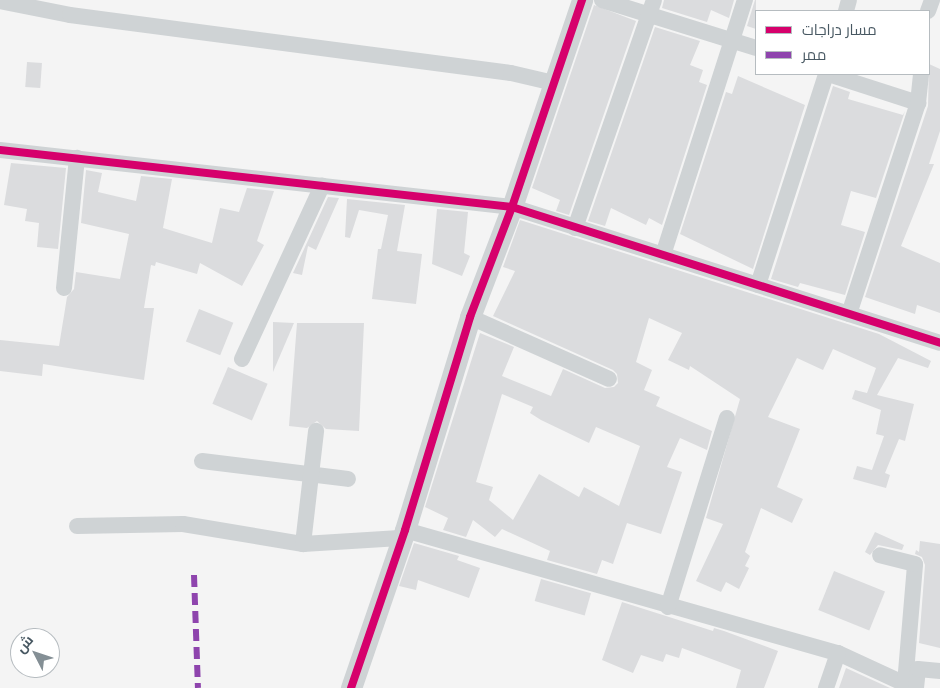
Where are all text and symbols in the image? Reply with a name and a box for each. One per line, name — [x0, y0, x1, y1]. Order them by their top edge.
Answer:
legend — [755, 10, 930, 75]
text: مسار دراجات — [802, 21, 877, 39]
text: ممر — [802, 46, 826, 64]
north arrow — [10, 628, 60, 678]
text: ش — [13, 632, 36, 656]

